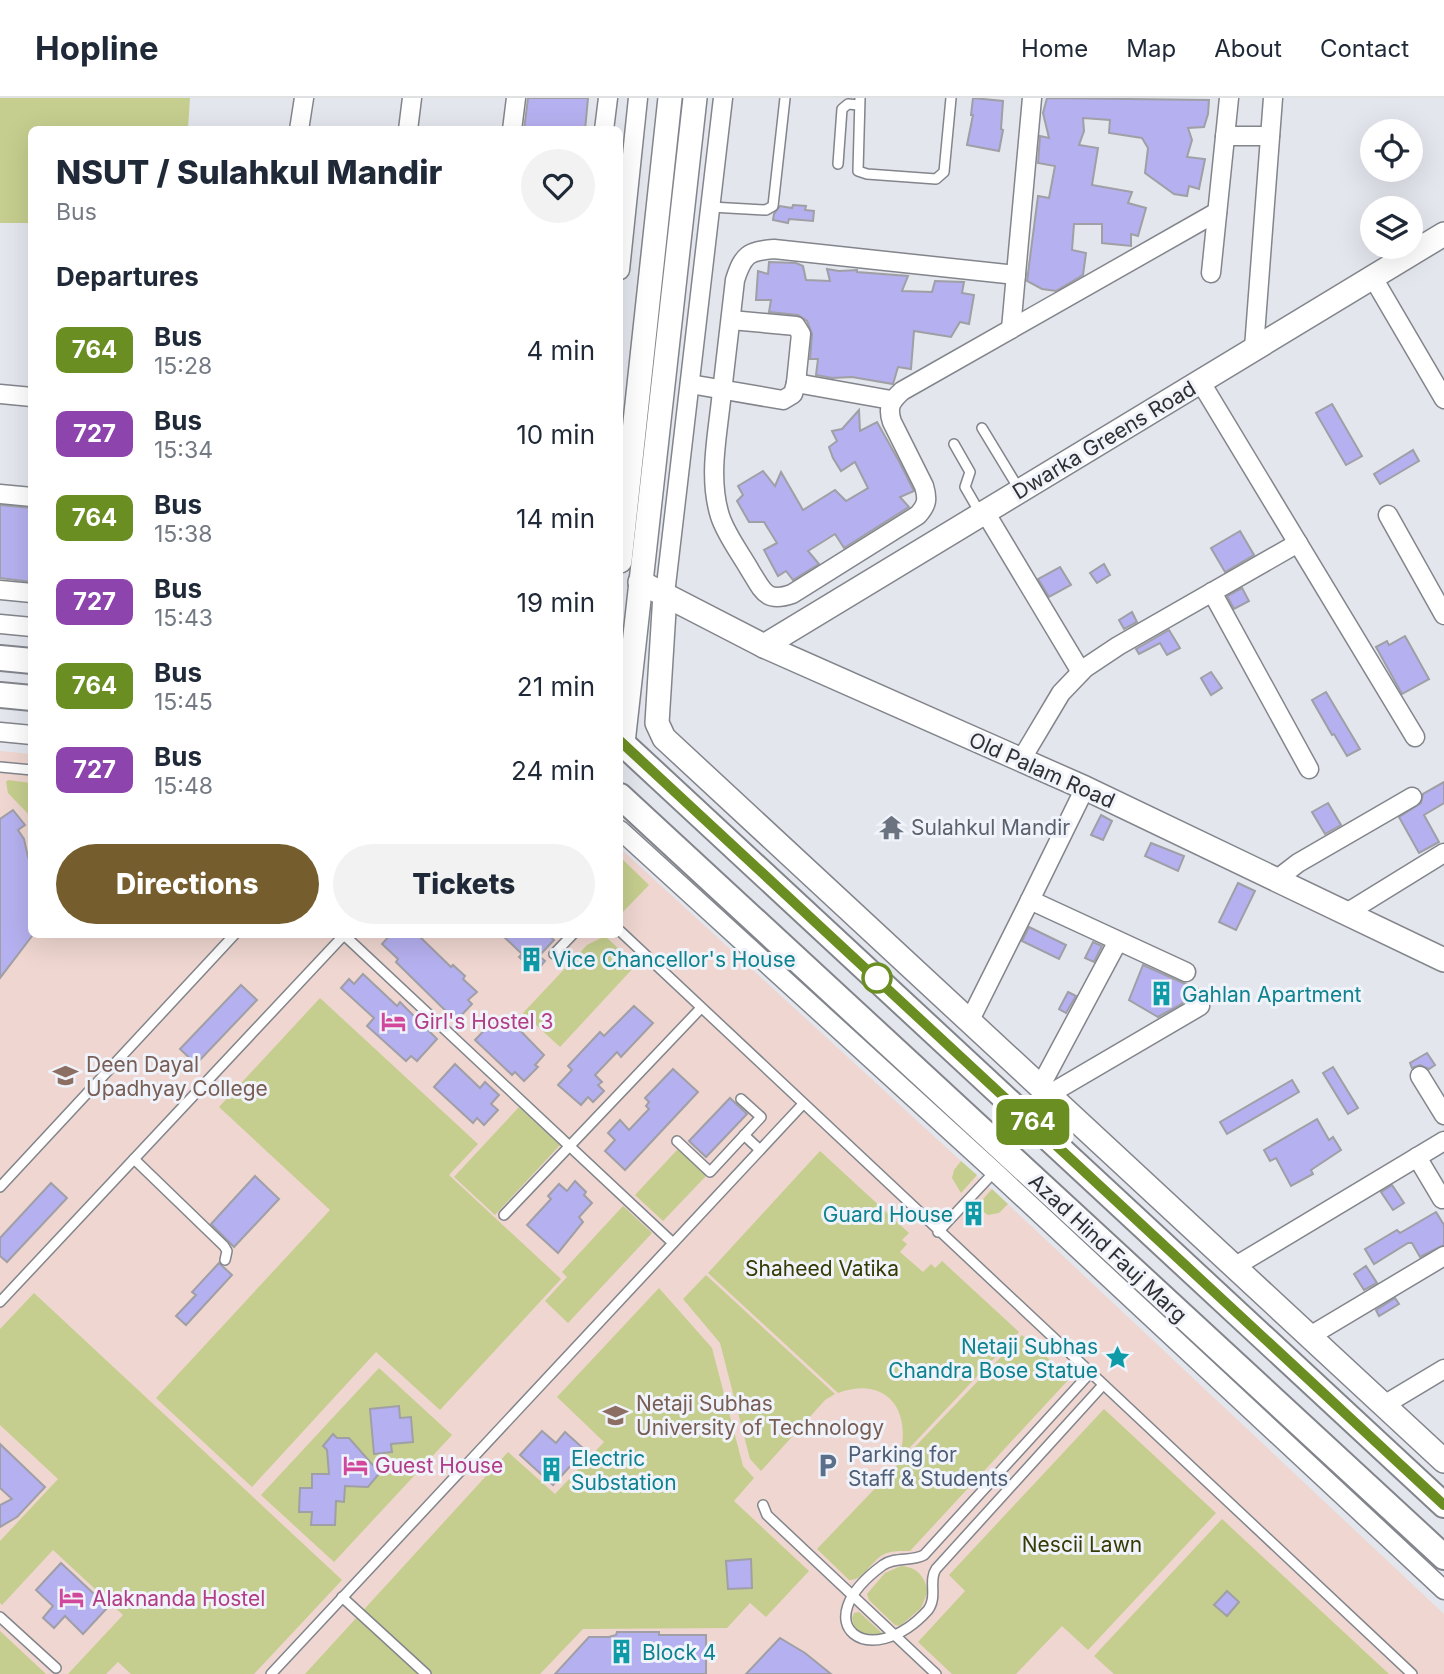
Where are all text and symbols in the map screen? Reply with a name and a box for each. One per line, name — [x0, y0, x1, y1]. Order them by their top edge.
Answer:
text: Hopline — [35, 28, 159, 68]
text: Home — [1021, 34, 1088, 63]
text: Map — [1126, 34, 1176, 63]
text: About — [1214, 34, 1282, 63]
text: Contact — [1320, 34, 1409, 63]
map controls — [1360, 119, 1423, 259]
button: locate — [1360, 119, 1423, 182]
button: heart — [521, 149, 595, 223]
text: NSUT / Sulahkul Mandir — [56, 152, 442, 192]
button: layers — [1360, 196, 1423, 259]
text: Bus — [56, 198, 97, 226]
text: Departures — [56, 261, 199, 292]
text: Bus — [154, 321, 202, 352]
text: 764 — [72, 335, 117, 364]
text: 4 min — [526, 335, 595, 366]
text: 15:28 — [154, 352, 212, 380]
street label: Dwarka Greens Road — [1008, 375, 1200, 505]
text: Bus — [154, 405, 202, 436]
text: 727 — [73, 419, 116, 448]
text: 10 min — [516, 419, 595, 450]
text: 15:34 — [154, 436, 213, 464]
text: Bus — [154, 489, 202, 520]
text: 764 — [72, 503, 117, 532]
text: 14 min — [516, 503, 595, 534]
text: 15:38 — [154, 520, 212, 548]
text: Bus — [154, 573, 202, 604]
text: 727 — [73, 587, 116, 616]
text: 19 min — [517, 587, 595, 618]
text: 15:43 — [154, 604, 213, 632]
text: Bus — [154, 657, 202, 688]
text: 764 — [72, 671, 117, 700]
text: 21 min — [517, 671, 595, 702]
text: 15:45 — [154, 688, 213, 716]
street label: Old Palam Road — [965, 727, 1119, 813]
text: Bus — [154, 741, 202, 772]
text: 727 — [73, 755, 116, 784]
text: 24 min — [511, 755, 595, 786]
text: 15:48 — [154, 772, 213, 800]
temple icon: Sulahkul Mandir — [877, 813, 905, 841]
place label: Sulahkul Mandir — [911, 815, 1070, 840]
button: Directions — [56, 844, 319, 924]
button: Tickets — [333, 844, 595, 924]
building icon: Vice Chancellor's House — [518, 945, 546, 973]
place label: Vice Chancellor's House — [552, 947, 796, 972]
unlabelled marker — [862, 963, 892, 993]
building icon: Gahlan Apartment — [1148, 980, 1176, 1008]
place label: Gahlan Apartment — [1182, 982, 1362, 1007]
hotel icon: Girl's Hostel 3 — [380, 1007, 408, 1035]
place label: Girl's Hostel 3 — [414, 1009, 554, 1034]
place label: Deen Dayal Upadhyay College — [86, 1052, 268, 1101]
school or university icon: Deen Dayal Upadhyay College — [52, 1062, 80, 1090]
line badge: 764 — [993, 1099, 1073, 1145]
text: 764 — [1010, 1107, 1056, 1136]
street label: Azad Hind Fauj Marg — [1024, 1168, 1192, 1328]
building icon: Guard House — [959, 1200, 987, 1228]
place label: Guard House — [823, 1202, 953, 1227]
park label: Shaheed Vatika — [745, 1256, 899, 1281]
place label: Netaji Subhas Chandra Bose Statue — [888, 1334, 1098, 1383]
place icon: Netaji Subhas Chandra Bose Statue — [1104, 1344, 1132, 1372]
place label: Netaji Subhas University of Technology — [636, 1391, 884, 1440]
school or university icon: Netaji Subhas University of Technology — [602, 1401, 630, 1429]
place label: Parking for Staff & Students — [848, 1442, 1008, 1491]
place label: Electric Substation — [571, 1446, 677, 1495]
hotel icon: Guest House — [341, 1451, 369, 1479]
parking icon: Parking for Staff & Students — [814, 1452, 842, 1480]
place label: Guest House — [375, 1453, 503, 1478]
building icon: Electric Substation — [537, 1456, 565, 1484]
park label: Nescii Lawn — [1022, 1532, 1142, 1557]
hotel icon: Alaknanda Hostel — [58, 1584, 86, 1612]
place label: Alaknanda Hostel — [92, 1586, 265, 1611]
building icon: Block 4 — [608, 1638, 636, 1666]
place label: Block 4 — [642, 1640, 716, 1665]

